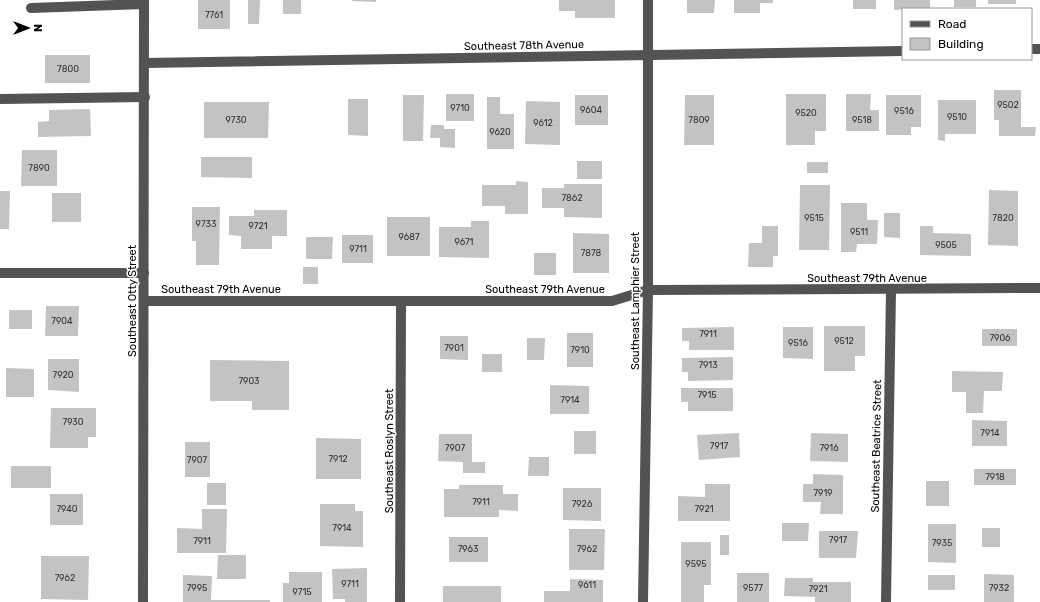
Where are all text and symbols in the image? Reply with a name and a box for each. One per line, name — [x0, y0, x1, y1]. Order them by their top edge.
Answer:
north arrow — [8, 8, 48, 48]
legend — [902, 8, 1032, 60]
house number: 7761 — [205, 10, 223, 20]
text: Road — [938, 17, 966, 31]
text: N — [31, 24, 44, 32]
text: Building — [938, 37, 984, 51]
street label: Southeast 78th Avenue — [464, 38, 584, 53]
house number: 7800 — [57, 64, 79, 74]
house number: 9502 — [997, 100, 1019, 110]
house number: 9710 — [450, 103, 470, 113]
house number: 9604 — [580, 105, 602, 115]
house number: 9516 — [894, 106, 914, 116]
house number: 9520 — [795, 108, 817, 118]
house number: 9510 — [947, 112, 967, 122]
house number: 9730 — [225, 115, 247, 125]
house number: 7809 — [688, 115, 710, 125]
house number: 9518 — [852, 115, 872, 125]
house number: 9612 — [533, 118, 553, 128]
house number: 9620 — [489, 127, 511, 137]
house number: 7890 — [28, 163, 50, 173]
house number: 7862 — [561, 193, 583, 203]
house number: 9515 — [804, 213, 824, 223]
house number: 7820 — [992, 213, 1014, 223]
house number: 9733 — [196, 219, 216, 229]
house number: 9721 — [248, 221, 268, 231]
house number: 9511 — [850, 227, 868, 237]
street label: Southeast Lamphier Street — [629, 231, 642, 370]
house number: 9687 — [398, 232, 420, 242]
house number: 9671 — [455, 237, 474, 247]
house number: 9505 — [935, 240, 957, 250]
street label: Southeast Otty Street — [126, 244, 139, 357]
house number: 9711 — [349, 244, 367, 254]
house number: 7878 — [581, 248, 602, 258]
street label: Southeast 79th Avenue — [807, 272, 927, 285]
street label: Southeast 79th Avenue — [161, 283, 281, 296]
street label: Southeast 79th Avenue — [485, 283, 605, 296]
house number: 7904 — [51, 316, 73, 326]
house number: 7911 — [699, 329, 717, 339]
house number: 7906 — [989, 333, 1011, 343]
house number: 9512 — [834, 336, 854, 346]
house number: 9516 — [788, 338, 808, 348]
house number: 7901 — [444, 343, 464, 353]
house number: 7910 — [570, 345, 590, 355]
house number: 7913 — [698, 360, 718, 370]
house number: 7920 — [53, 370, 74, 380]
house number: 7903 — [238, 376, 260, 386]
street label: Southeast Beatrice Street — [869, 379, 884, 513]
street label: Southeast Roslyn Street — [383, 388, 396, 513]
house number: 7915 — [697, 390, 717, 400]
house number: 7914 — [560, 395, 580, 405]
house number: 7930 — [63, 417, 84, 427]
house number: 7914 — [980, 428, 1000, 438]
house number: 7917 — [710, 441, 729, 451]
house number: 7907 — [445, 443, 466, 453]
house number: 7916 — [819, 443, 839, 453]
house number: 7912 — [328, 454, 348, 464]
house number: 7907 — [187, 455, 208, 465]
house number: 7918 — [985, 472, 1005, 482]
house number: 7919 — [813, 488, 833, 498]
house number: 7911 — [472, 497, 490, 507]
house number: 7926 — [572, 499, 593, 509]
house number: 7940 — [56, 504, 78, 514]
house number: 7921 — [694, 504, 714, 514]
house number: 7914 — [332, 523, 352, 533]
house number: 7917 — [829, 535, 848, 545]
house number: 7911 — [193, 536, 211, 546]
house number: 7935 — [932, 538, 952, 548]
house number: 7963 — [458, 544, 478, 554]
house number: 7962 — [577, 544, 597, 554]
house number: 9595 — [685, 559, 707, 569]
house number: 7962 — [55, 573, 75, 583]
house number: 9711 — [341, 579, 359, 589]
house number: 9611 — [578, 580, 596, 590]
house number: 7995 — [187, 583, 207, 593]
house number: 9577 — [743, 583, 763, 593]
house number: 7932 — [989, 583, 1009, 593]
house number: 7921 — [808, 584, 828, 594]
house number: 9715 — [292, 587, 312, 597]

